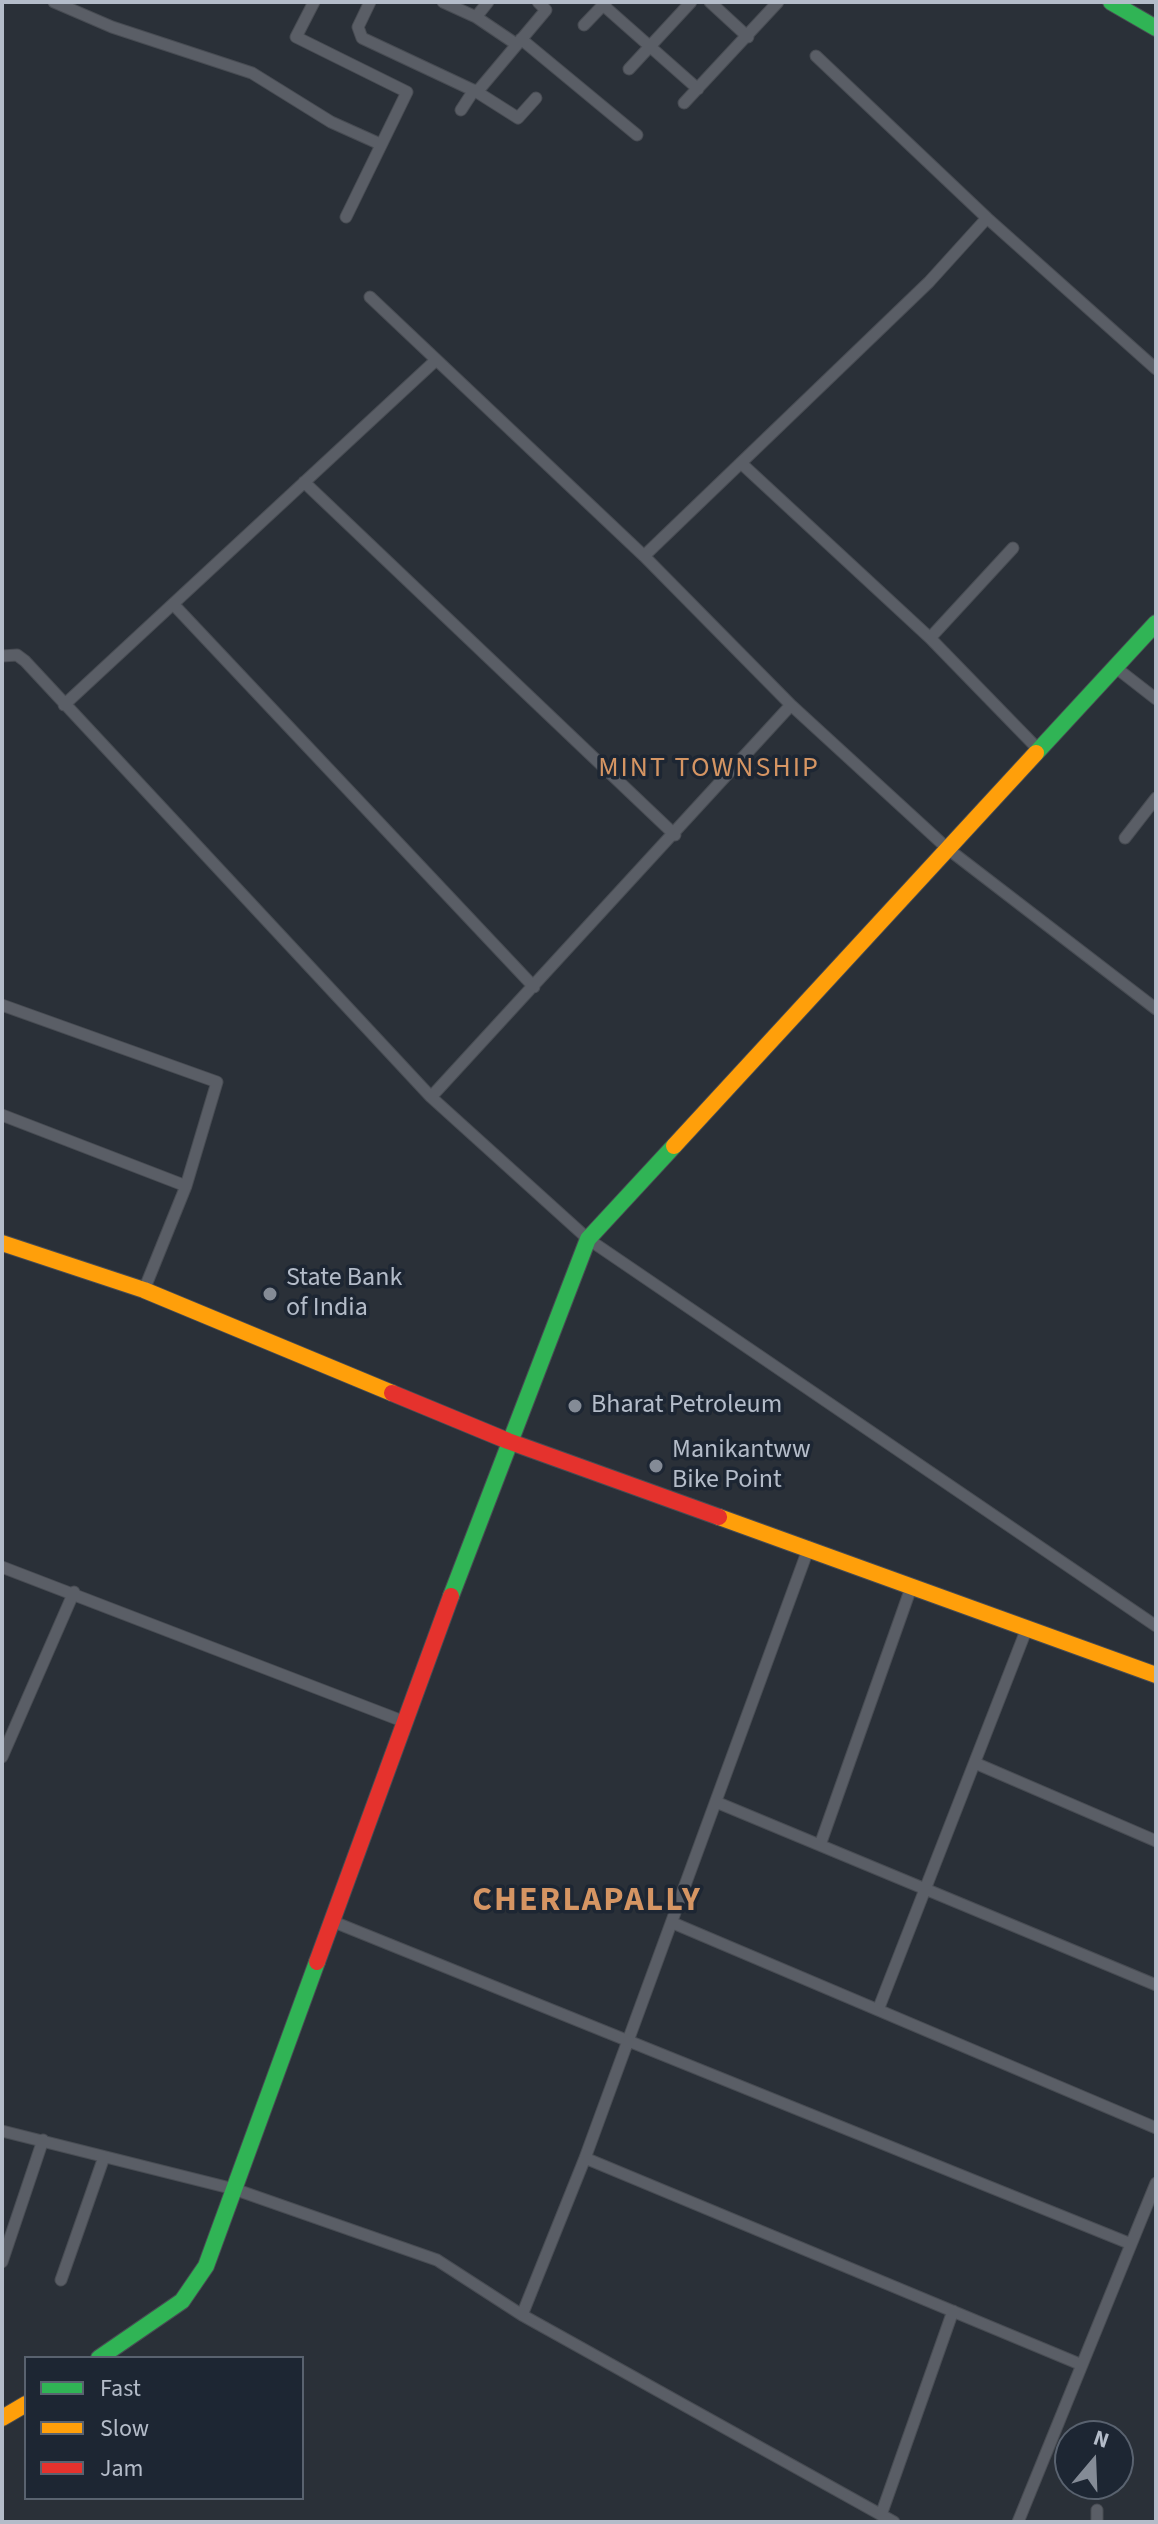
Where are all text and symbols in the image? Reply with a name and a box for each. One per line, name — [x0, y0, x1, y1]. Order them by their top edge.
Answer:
district label: MINT TOWNSHIP — [598, 753, 820, 787]
place label: State Bank of India — [286, 1263, 402, 1324]
marker: State Bank of India — [261, 1285, 279, 1303]
place label: Bharat Petroleum — [591, 1390, 782, 1422]
marker: Bharat Petroleum — [566, 1397, 584, 1415]
place label: Manikantww Bike Point — [672, 1435, 811, 1496]
marker: Manikantww Bike Point — [647, 1457, 665, 1475]
district label: CHERLAPALLY — [472, 1883, 702, 1923]
legend — [24, 2356, 304, 2500]
text: Fast — [100, 2371, 141, 2406]
text: Slow — [100, 2411, 149, 2446]
north arrow — [1054, 2420, 1134, 2500]
text: N — [1089, 2422, 1113, 2457]
text: Jam — [100, 2451, 144, 2486]

